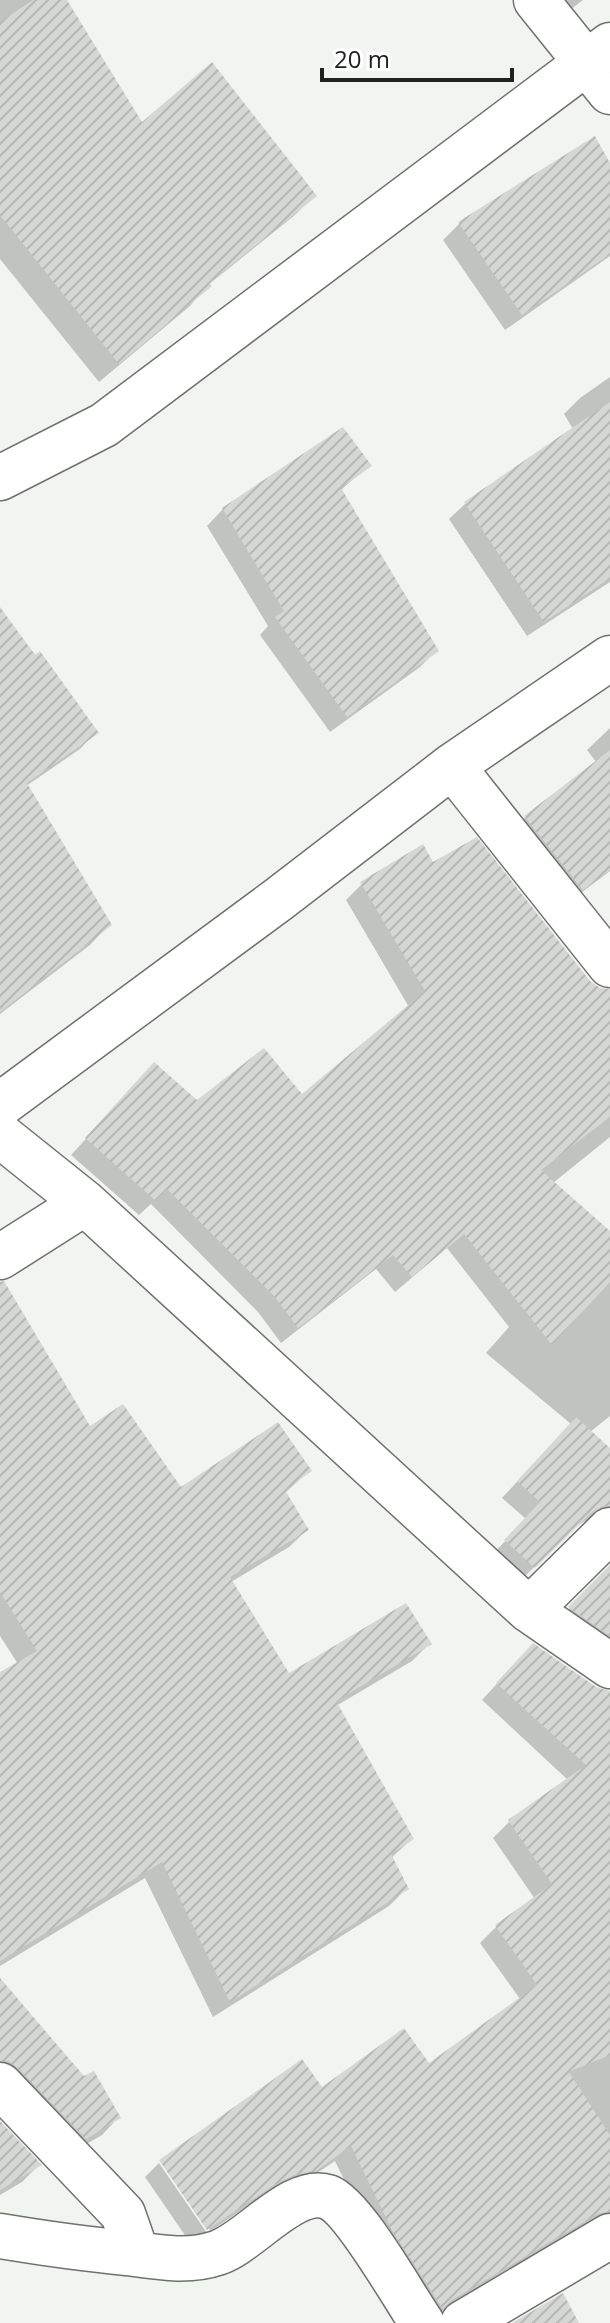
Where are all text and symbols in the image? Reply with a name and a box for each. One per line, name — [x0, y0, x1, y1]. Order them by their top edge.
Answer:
scale bar — [322, 32, 512, 82]
text: 20 m — [334, 42, 390, 75]

